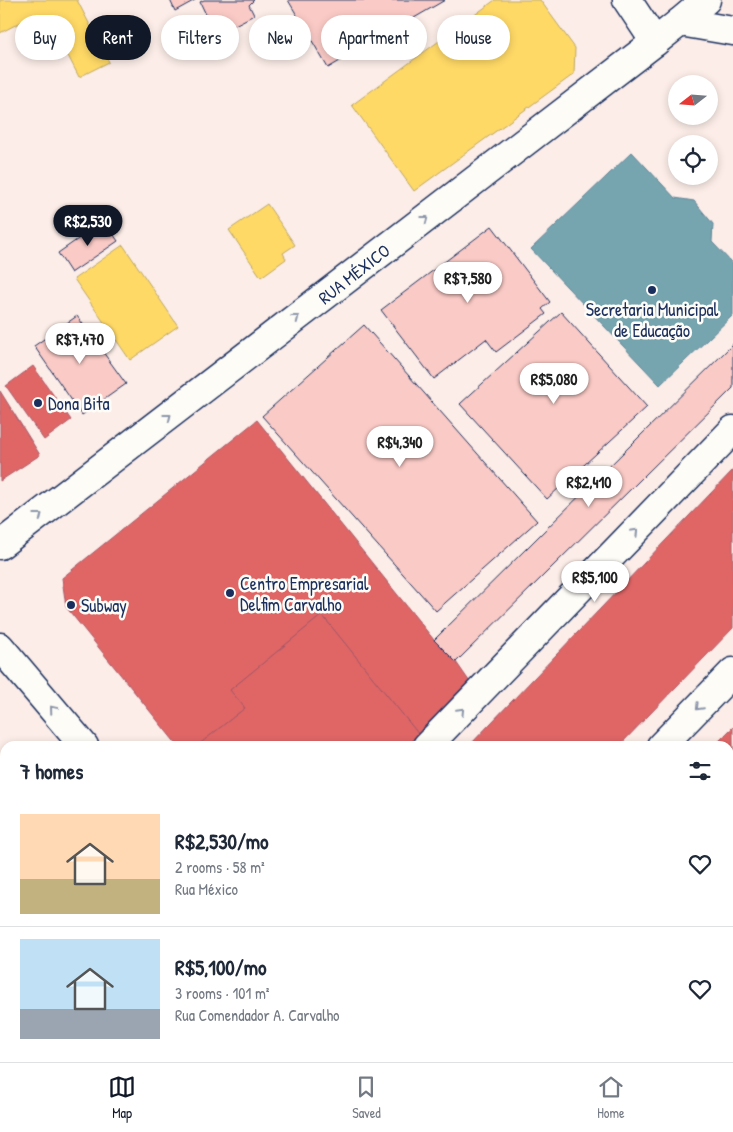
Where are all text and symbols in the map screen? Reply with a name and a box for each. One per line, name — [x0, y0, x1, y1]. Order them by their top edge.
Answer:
chip: Buy — [15, 15, 75, 60]
chip: Rent — [85, 15, 151, 60]
chip: Filters — [161, 15, 239, 60]
chip: New — [249, 15, 311, 60]
chip: Apartment — [321, 15, 427, 60]
chip: House — [437, 15, 510, 60]
north arrow — [668, 75, 718, 125]
map controls — [668, 75, 718, 185]
button: locate — [668, 135, 718, 185]
pin: R$2,530 — [42, 204, 134, 247]
text: R$2,530 — [64, 210, 112, 232]
one-way arrow — [419, 216, 428, 224]
street label: RUA MÉXICO — [313, 238, 395, 310]
pin: R$7,580 — [422, 262, 514, 304]
text: R$7,580 — [444, 267, 492, 289]
marker: Secretaria Municipal de Educação — [646, 284, 658, 296]
place label: Secretaria Municipal de Educação — [586, 297, 718, 343]
one-way arrow — [290, 315, 299, 323]
pin: R$7,470 — [34, 322, 126, 365]
text: R$7,470 — [56, 328, 104, 350]
pin: R$5,080 — [508, 362, 600, 405]
text: R$5,080 — [531, 368, 577, 390]
place label: Dona Bita — [48, 391, 110, 416]
marker: Dona Bita — [32, 397, 44, 409]
one-way arrow — [162, 413, 171, 422]
pin: R$4,340 — [354, 426, 446, 468]
text: R$4,340 — [378, 431, 422, 453]
pin: R$2,410 — [543, 466, 635, 508]
text: R$2,410 — [566, 471, 612, 493]
one-way arrow — [33, 513, 42, 521]
one-way arrow — [629, 528, 638, 537]
pin: R$5,100 — [549, 560, 641, 603]
text: R$5,100 — [572, 566, 618, 588]
place label: Centro Empresarial Delfim Carvalho — [240, 571, 369, 617]
marker: Centro Empresarial Delfim Carvalho — [224, 587, 236, 599]
place label: Subway — [81, 593, 127, 618]
marker: Subway — [65, 599, 77, 611]
one-way arrow — [696, 701, 705, 710]
one-way arrow — [50, 706, 58, 715]
one-way arrow — [455, 708, 464, 717]
text: 7 homes — [20, 757, 83, 786]
icon: filters — [686, 757, 714, 785]
text: R$2,530/mo — [175, 827, 269, 856]
icon: home — [60, 834, 120, 894]
icon: heart — [686, 850, 714, 878]
text: 2 rooms · 58 m² — [175, 856, 265, 878]
text: Rua México — [175, 878, 238, 900]
text: R$5,100/mo — [175, 953, 266, 982]
icon: home — [60, 959, 120, 1019]
icon: heart — [686, 975, 714, 1003]
text: 3 rooms · 101 m² — [175, 982, 270, 1004]
text: Rua Comendador A. Carvalho — [175, 1004, 340, 1026]
tab: Map — [108, 1073, 136, 1122]
tab: Saved — [352, 1073, 381, 1122]
tab: Home — [597, 1073, 625, 1122]

